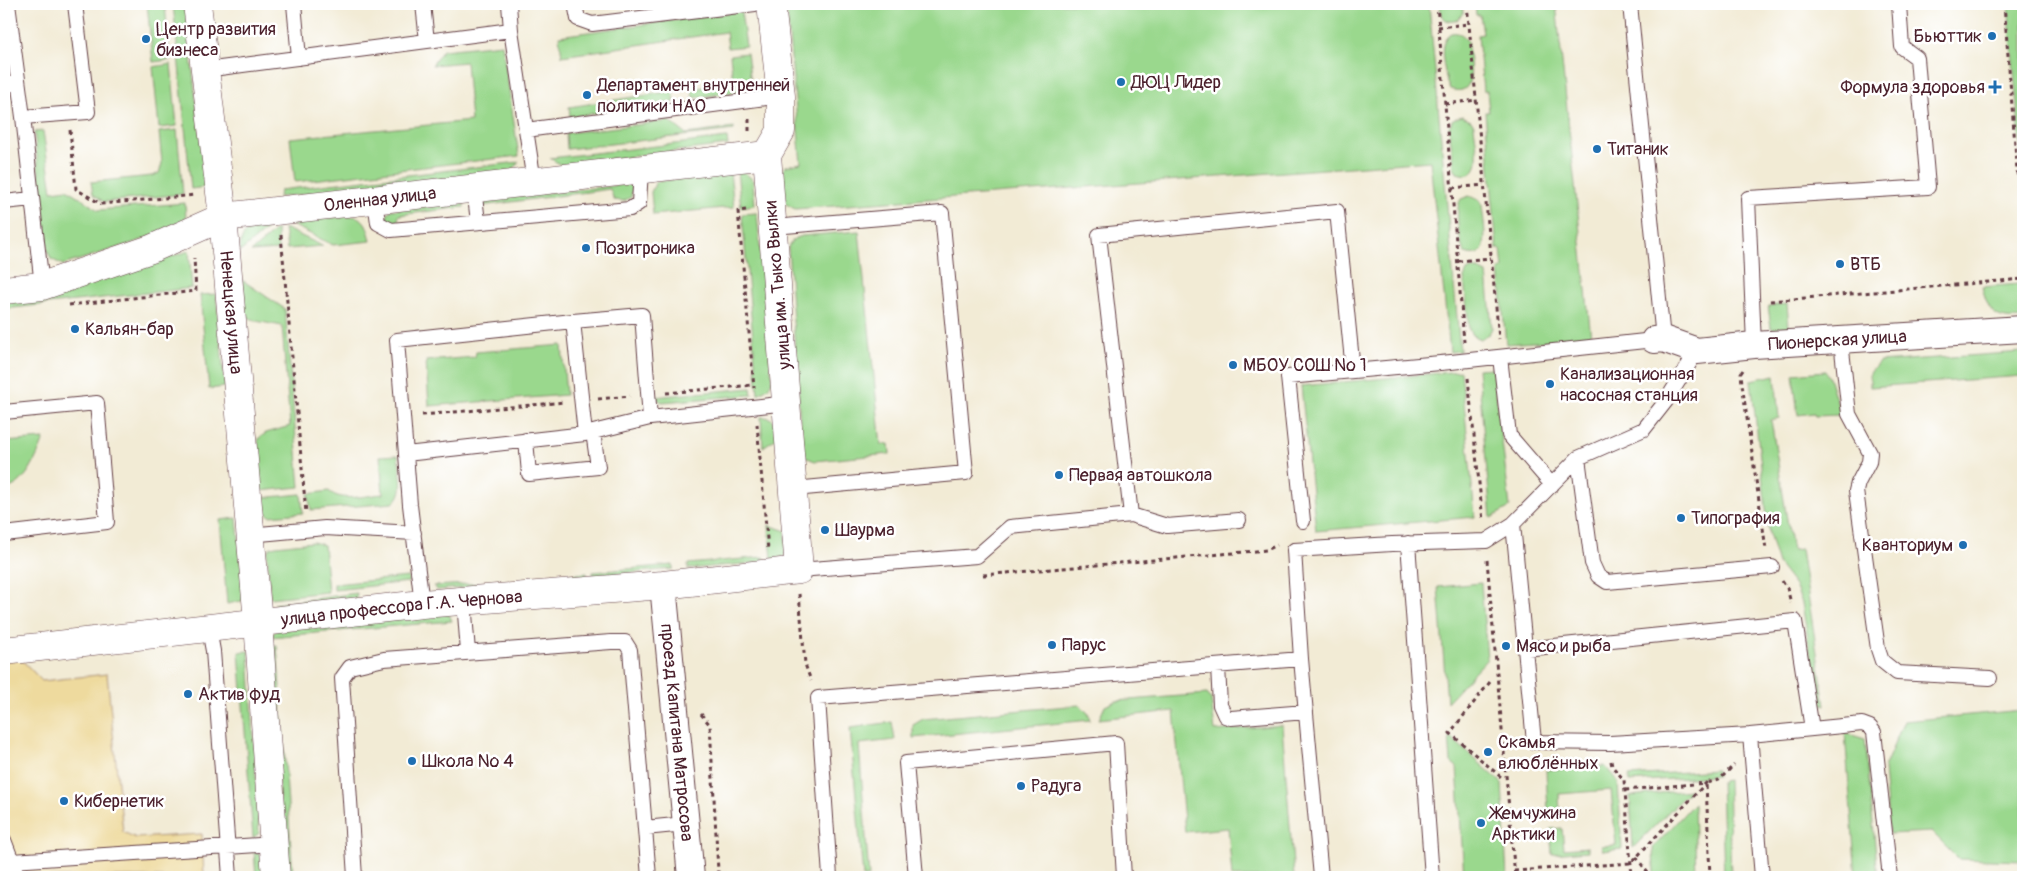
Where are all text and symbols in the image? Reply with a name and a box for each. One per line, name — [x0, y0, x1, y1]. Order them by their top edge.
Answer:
place label: Центр развития бизнеса — [156, 18, 276, 62]
place label: Бьюттик — [1914, 25, 1982, 48]
marker: Бьюттик — [1986, 30, 1998, 42]
marker: Центр развития бизнеса — [140, 33, 152, 45]
place label: ДЮЦ Лидер — [1130, 71, 1221, 94]
place label: Департамент внутренней политики НАО — [596, 74, 790, 118]
marker: ДЮЦ Лидер — [1115, 76, 1127, 88]
place label: Формула здоровья — [1841, 76, 1985, 99]
marker: Формула здоровья — [1989, 81, 2001, 93]
marker: Департамент внутренней политики НАО — [581, 89, 593, 101]
place label: Титаник — [1607, 138, 1669, 161]
marker: Титаник — [1591, 143, 1603, 155]
street label: Оленная улица — [322, 181, 437, 217]
street label: улица им. Тыко Вылки — [759, 200, 797, 371]
place label: Позитроника — [596, 237, 695, 260]
marker: Позитроника — [580, 242, 592, 254]
street label: Ненецкая улица — [214, 249, 248, 375]
place label: ВТБ — [1850, 253, 1881, 276]
marker: ВТБ — [1834, 258, 1846, 270]
place label: Кальян-бар — [85, 318, 174, 341]
marker: Кальян-бар — [69, 323, 81, 335]
street label: Пионерская улица — [1767, 324, 1907, 356]
place label: МБОУ СОШ № 1 — [1243, 354, 1367, 377]
marker: МБОУ СОШ № 1 — [1227, 359, 1239, 371]
place label: Канализационная насосная станция — [1560, 363, 1698, 407]
marker: Канализационная насосная станция — [1544, 378, 1556, 390]
place label: Первая автошкола — [1069, 464, 1212, 487]
marker: Первая автошкола — [1053, 469, 1065, 481]
place label: Типография — [1691, 507, 1780, 530]
marker: Типография — [1675, 512, 1687, 524]
place label: Шаурма — [835, 519, 895, 542]
marker: Шаурма — [819, 524, 831, 536]
place label: Кванториум — [1862, 534, 1953, 557]
marker: Кванториум — [1957, 539, 1969, 551]
street label: улица профессора Г.А. Чернова — [279, 585, 523, 631]
street label: проезд Капитана Матросова — [655, 622, 699, 842]
place label: Парус — [1062, 634, 1107, 657]
place label: Мясо и рыба — [1516, 635, 1611, 658]
marker: Парус — [1046, 639, 1058, 651]
marker: Мясо и рыба — [1500, 640, 1512, 652]
place label: Актив фуд — [198, 683, 280, 706]
marker: Актив фуд — [182, 688, 194, 700]
place label: Скамья влюблённых — [1498, 731, 1598, 775]
marker: Скамья влюблённых — [1482, 746, 1494, 758]
place label: Школа № 4 — [422, 750, 514, 773]
marker: Школа № 4 — [406, 755, 418, 767]
place label: Радуга — [1031, 775, 1081, 798]
marker: Радуга — [1015, 780, 1027, 792]
place label: Кибернетик — [74, 790, 164, 813]
marker: Кибернетик — [58, 795, 70, 807]
place label: Жемчужина Арктики — [1488, 802, 1576, 846]
marker: Жемчужина Арктики — [1475, 817, 1487, 829]

